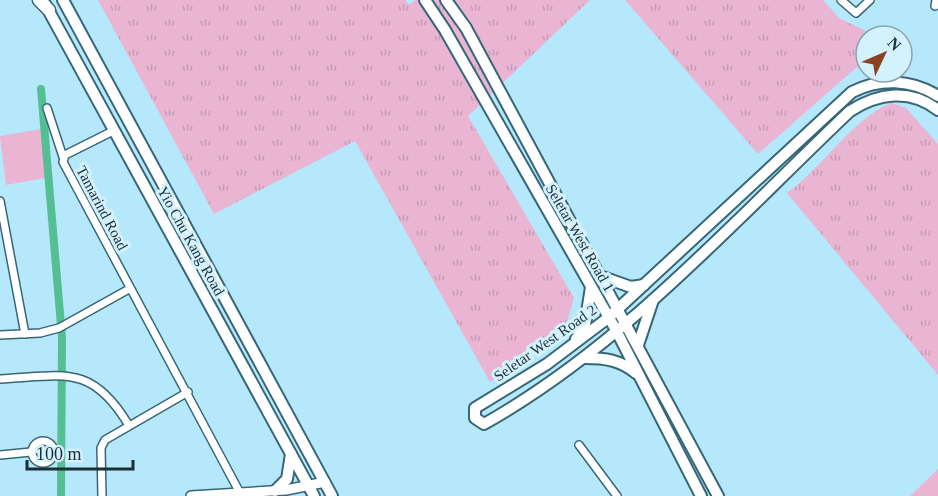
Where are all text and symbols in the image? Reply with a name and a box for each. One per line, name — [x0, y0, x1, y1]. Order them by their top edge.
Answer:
north arrow — [854, 24, 914, 84]
text: N — [884, 34, 905, 54]
street label: Tamarind Road — [73, 163, 131, 253]
street label: Seletar West Road 1 — [543, 181, 617, 295]
street label: Yio Chu Kang Road — [154, 184, 228, 299]
street label: Seletar West Road 2 — [491, 302, 599, 384]
scale bar — [27, 433, 134, 471]
text: 100 m — [36, 444, 82, 464]

